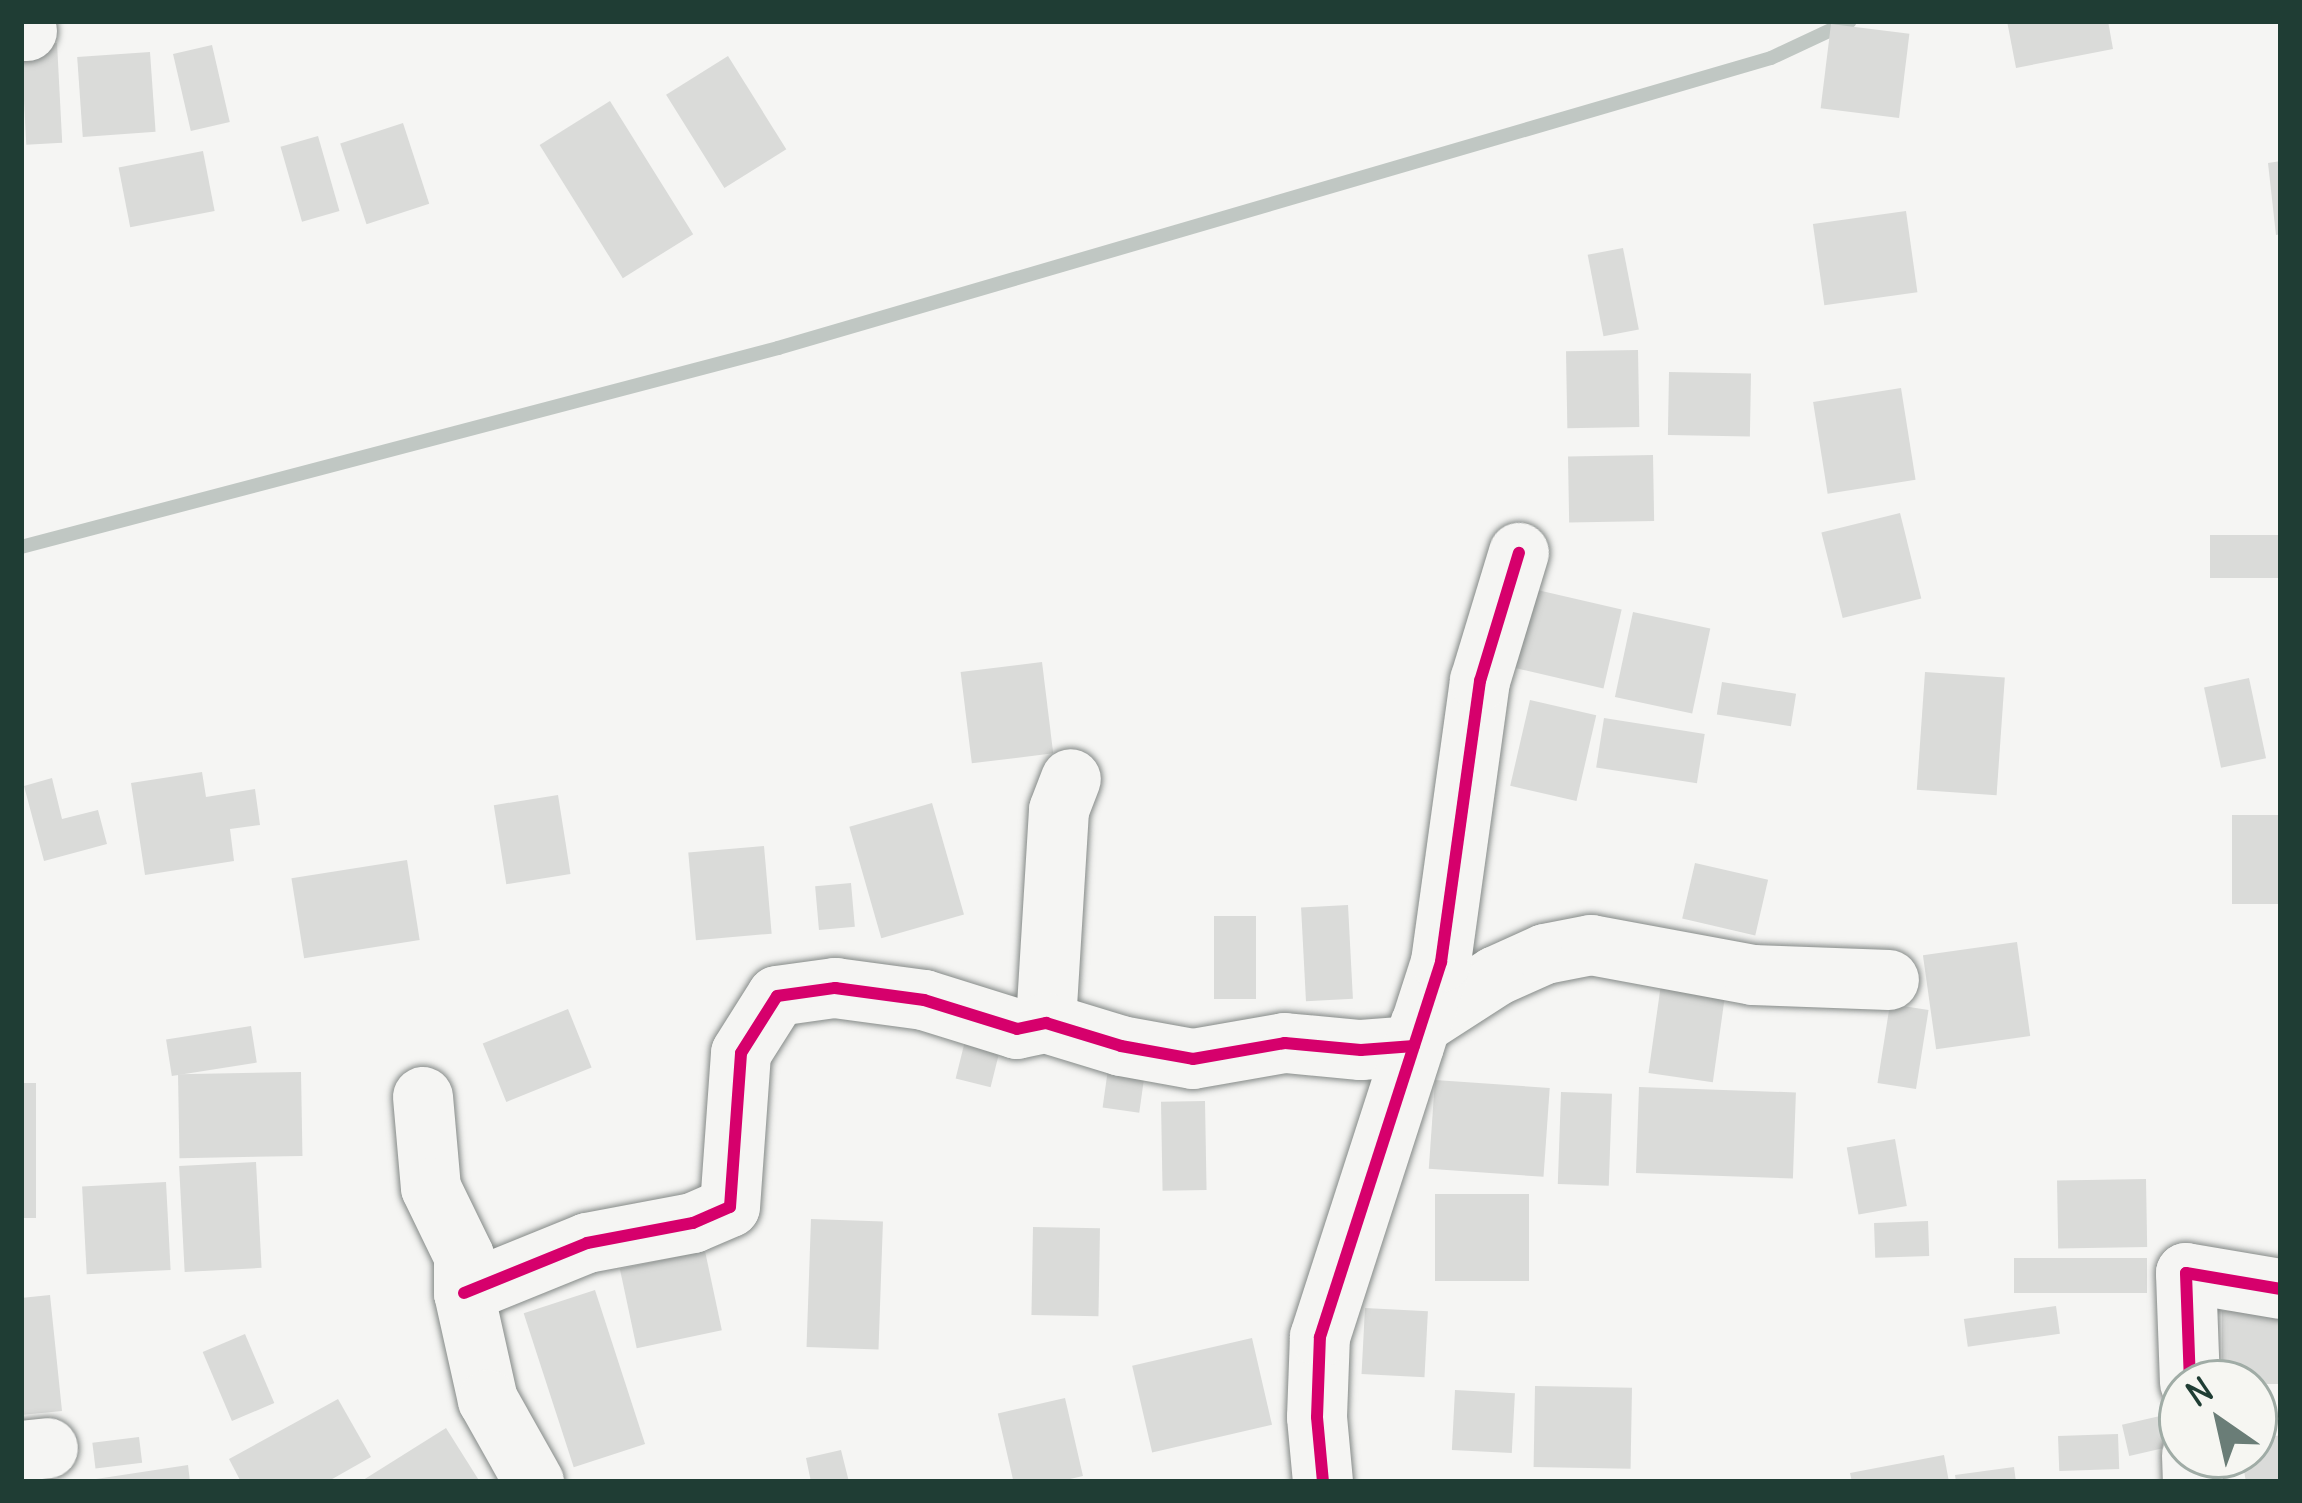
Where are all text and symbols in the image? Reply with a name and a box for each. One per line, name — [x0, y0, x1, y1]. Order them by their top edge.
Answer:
north arrow — [2158, 1359, 2278, 1479]
text: N — [2178, 1368, 2221, 1415]

